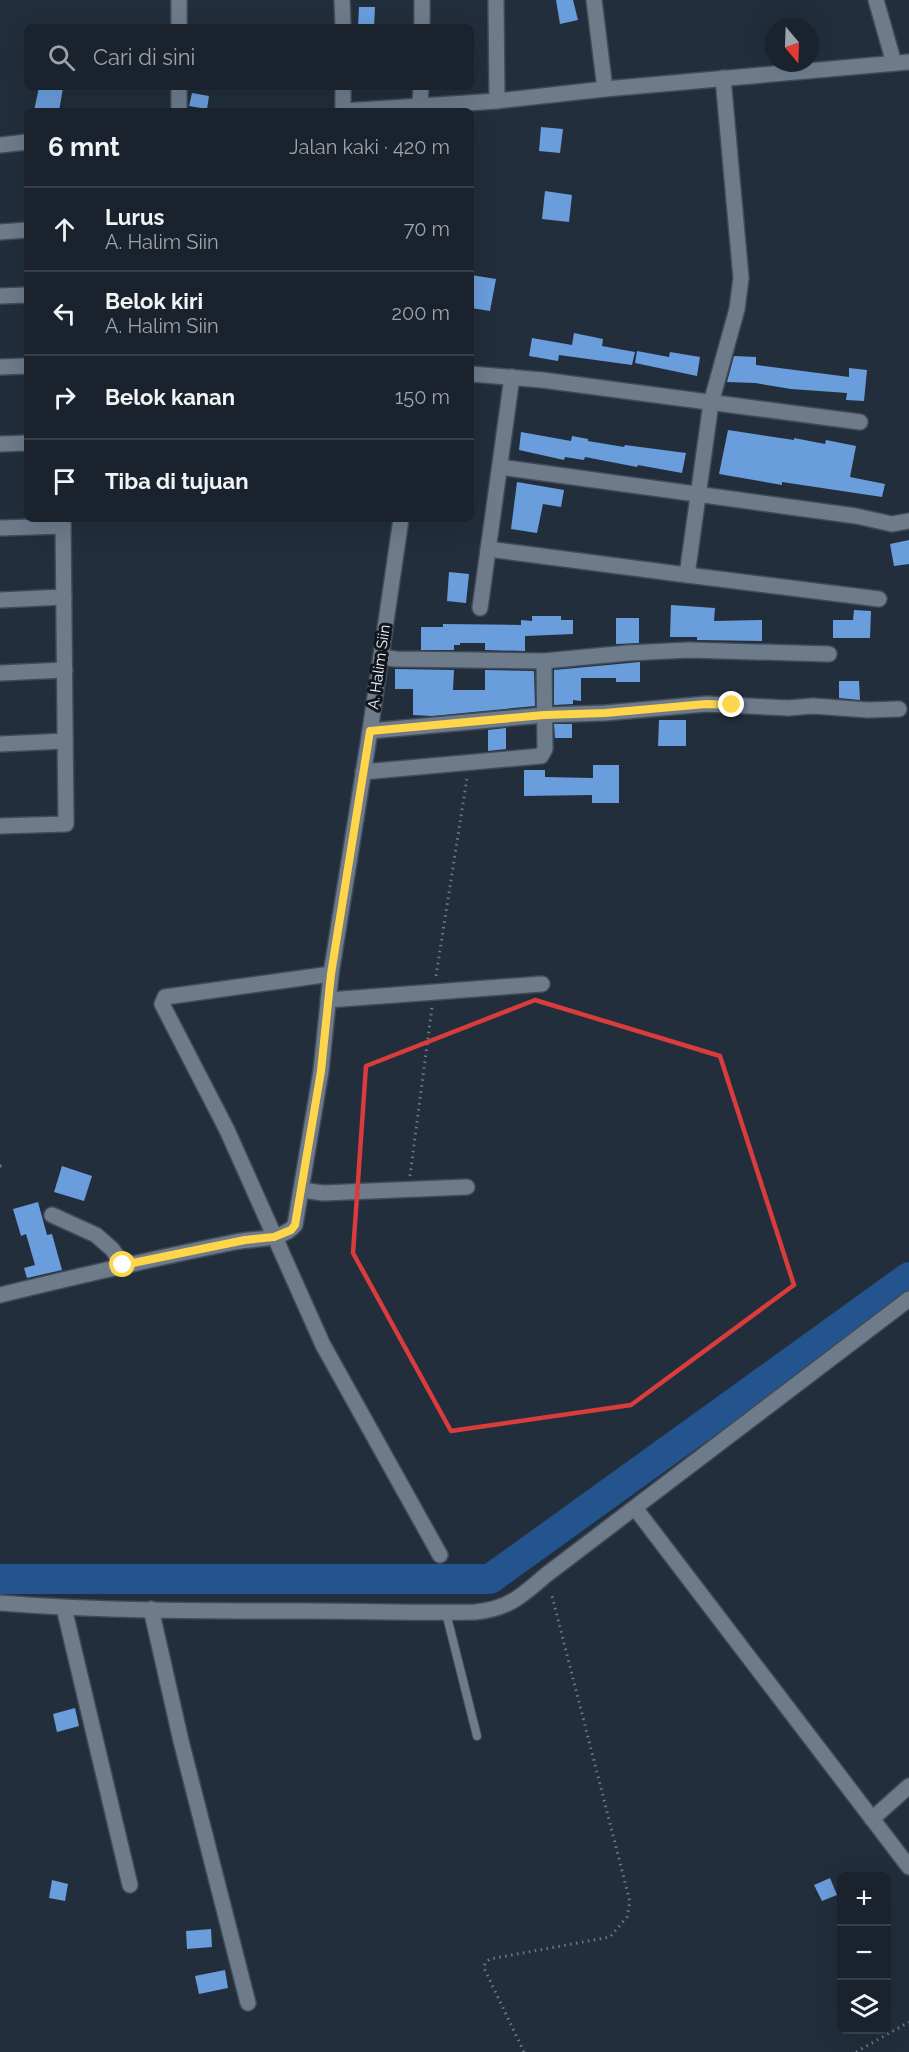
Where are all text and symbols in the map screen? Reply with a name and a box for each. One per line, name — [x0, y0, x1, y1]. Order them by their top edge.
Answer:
north arrow — [765, 18, 819, 72]
search box — [24, 24, 474, 90]
icon: search — [45, 41, 78, 74]
text: Cari di sini — [93, 44, 195, 70]
text: 6 mnt — [48, 132, 120, 162]
text: Jalan kaki · 420 m — [289, 135, 450, 159]
text: Lurus — [105, 204, 164, 230]
icon: ahead — [48, 213, 81, 246]
text: 70 m — [404, 217, 450, 241]
text: A. Halim Siin — [105, 230, 219, 254]
text: Belok kiri — [105, 288, 203, 314]
icon: left — [48, 297, 81, 330]
text: 200 m — [392, 301, 450, 325]
text: A. Halim Siin — [105, 314, 219, 338]
icon: right — [48, 381, 81, 414]
text: Belok kanan — [105, 384, 235, 410]
text: 150 m — [395, 385, 450, 409]
icon: arrive — [48, 465, 81, 498]
text: Tiba di tujuan — [105, 468, 248, 494]
street label: A. Halim Siin — [364, 623, 394, 711]
route end — [718, 691, 744, 717]
route start — [109, 1251, 135, 1277]
map controls — [837, 1872, 891, 2034]
button: + — [837, 1872, 891, 1926]
button: − — [837, 1926, 891, 1980]
button: layers — [837, 1980, 891, 2034]

